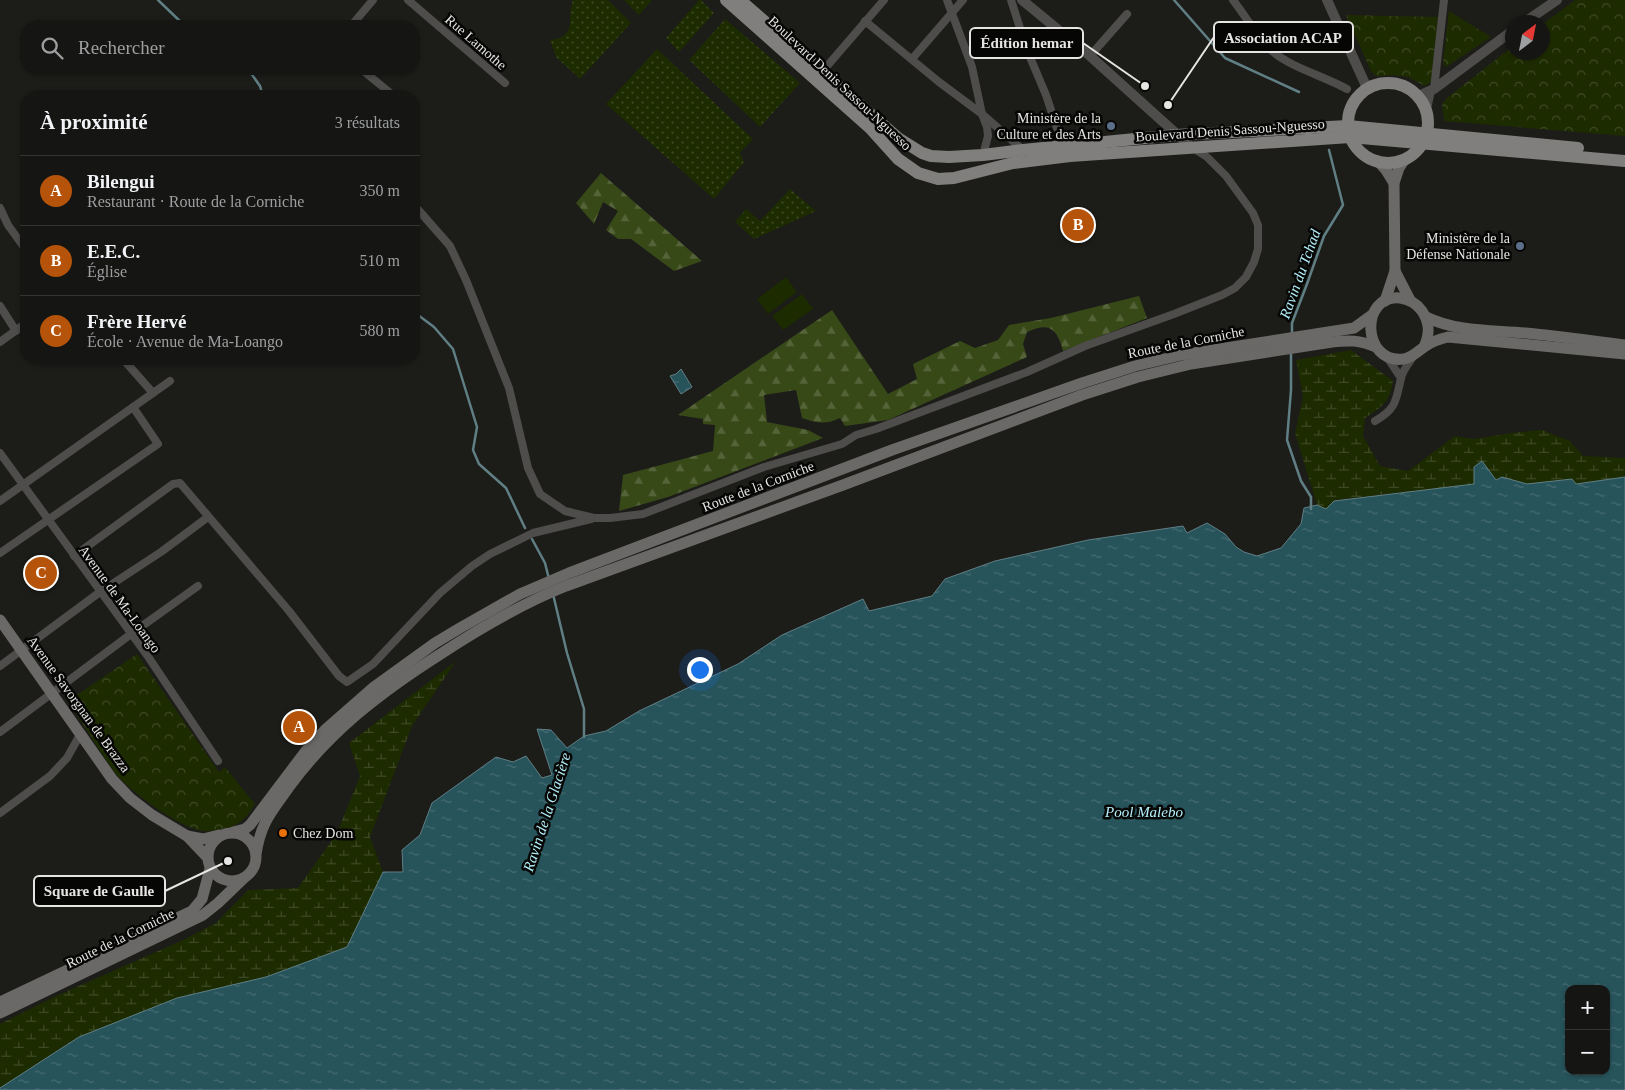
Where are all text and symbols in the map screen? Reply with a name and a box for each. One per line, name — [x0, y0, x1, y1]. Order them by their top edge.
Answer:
street label: Rue Lamothe — [442, 12, 509, 73]
street label: Boulevard Denis Sassou-Nguesso — [765, 13, 914, 154]
north arrow — [1505, 15, 1550, 60]
search box — [20, 20, 420, 75]
callout: Association ACAP — [1214, 22, 1353, 52]
callout: Édition hemar — [970, 28, 1083, 58]
text: Association ACAP — [1224, 30, 1342, 46]
icon: search — [38, 34, 66, 62]
text: Édition hemar — [981, 35, 1074, 51]
text: Rechercher — [78, 37, 165, 58]
text: À proximité — [40, 110, 148, 134]
place label: Ministère de la Culture et des Arts — [996, 111, 1102, 142]
text: 3 résultats — [335, 114, 400, 131]
street label: Boulevard Denis Sassou-Nguesso — [1135, 116, 1325, 145]
marker: Ministère de la Culture et des Arts — [1105, 120, 1117, 132]
text: Bilengui — [87, 171, 155, 192]
text: A — [50, 182, 62, 199]
text: 350 m — [360, 182, 400, 199]
text: Restaurant · Route de la Corniche — [87, 193, 304, 210]
pin: B — [1062, 206, 1094, 244]
water label: Ravin du Tchad — [1276, 227, 1324, 322]
place label: Ministère de la Défense Nationale — [1406, 231, 1511, 262]
marker: Ministère de la Défense Nationale — [1514, 240, 1526, 252]
text: E.E.C. — [87, 241, 140, 262]
text: B — [51, 252, 61, 269]
text: 510 m — [360, 252, 400, 269]
text: Église — [87, 263, 127, 280]
text: Frère Hervé — [87, 311, 186, 332]
text: C — [50, 322, 62, 339]
text: 580 m — [360, 322, 400, 339]
street label: Route de la Corniche — [1126, 324, 1246, 361]
text: École · Avenue de Ma-Loango — [87, 333, 283, 350]
street label: Route de la Corniche — [700, 458, 816, 515]
street label: Avenue de Ma-Loango — [76, 543, 164, 656]
pin: C — [25, 554, 57, 592]
street label: Avenue Savorgnan de Brazza — [24, 633, 134, 776]
your location — [687, 657, 713, 683]
pin: A — [283, 708, 315, 746]
water label: Ravin de la Glacière — [520, 750, 574, 874]
water label: Pool Malebo — [1104, 804, 1183, 820]
place label: Chez Dom — [293, 826, 353, 841]
marker: Chez Dom — [277, 827, 289, 839]
callout: Square de Gaulle — [34, 876, 165, 906]
text: Square de Gaulle — [44, 883, 155, 899]
street label: Route de la Corniche — [64, 906, 177, 971]
map controls — [1565, 985, 1610, 1075]
button: + — [1565, 985, 1610, 1030]
button: − — [1565, 1030, 1610, 1075]

